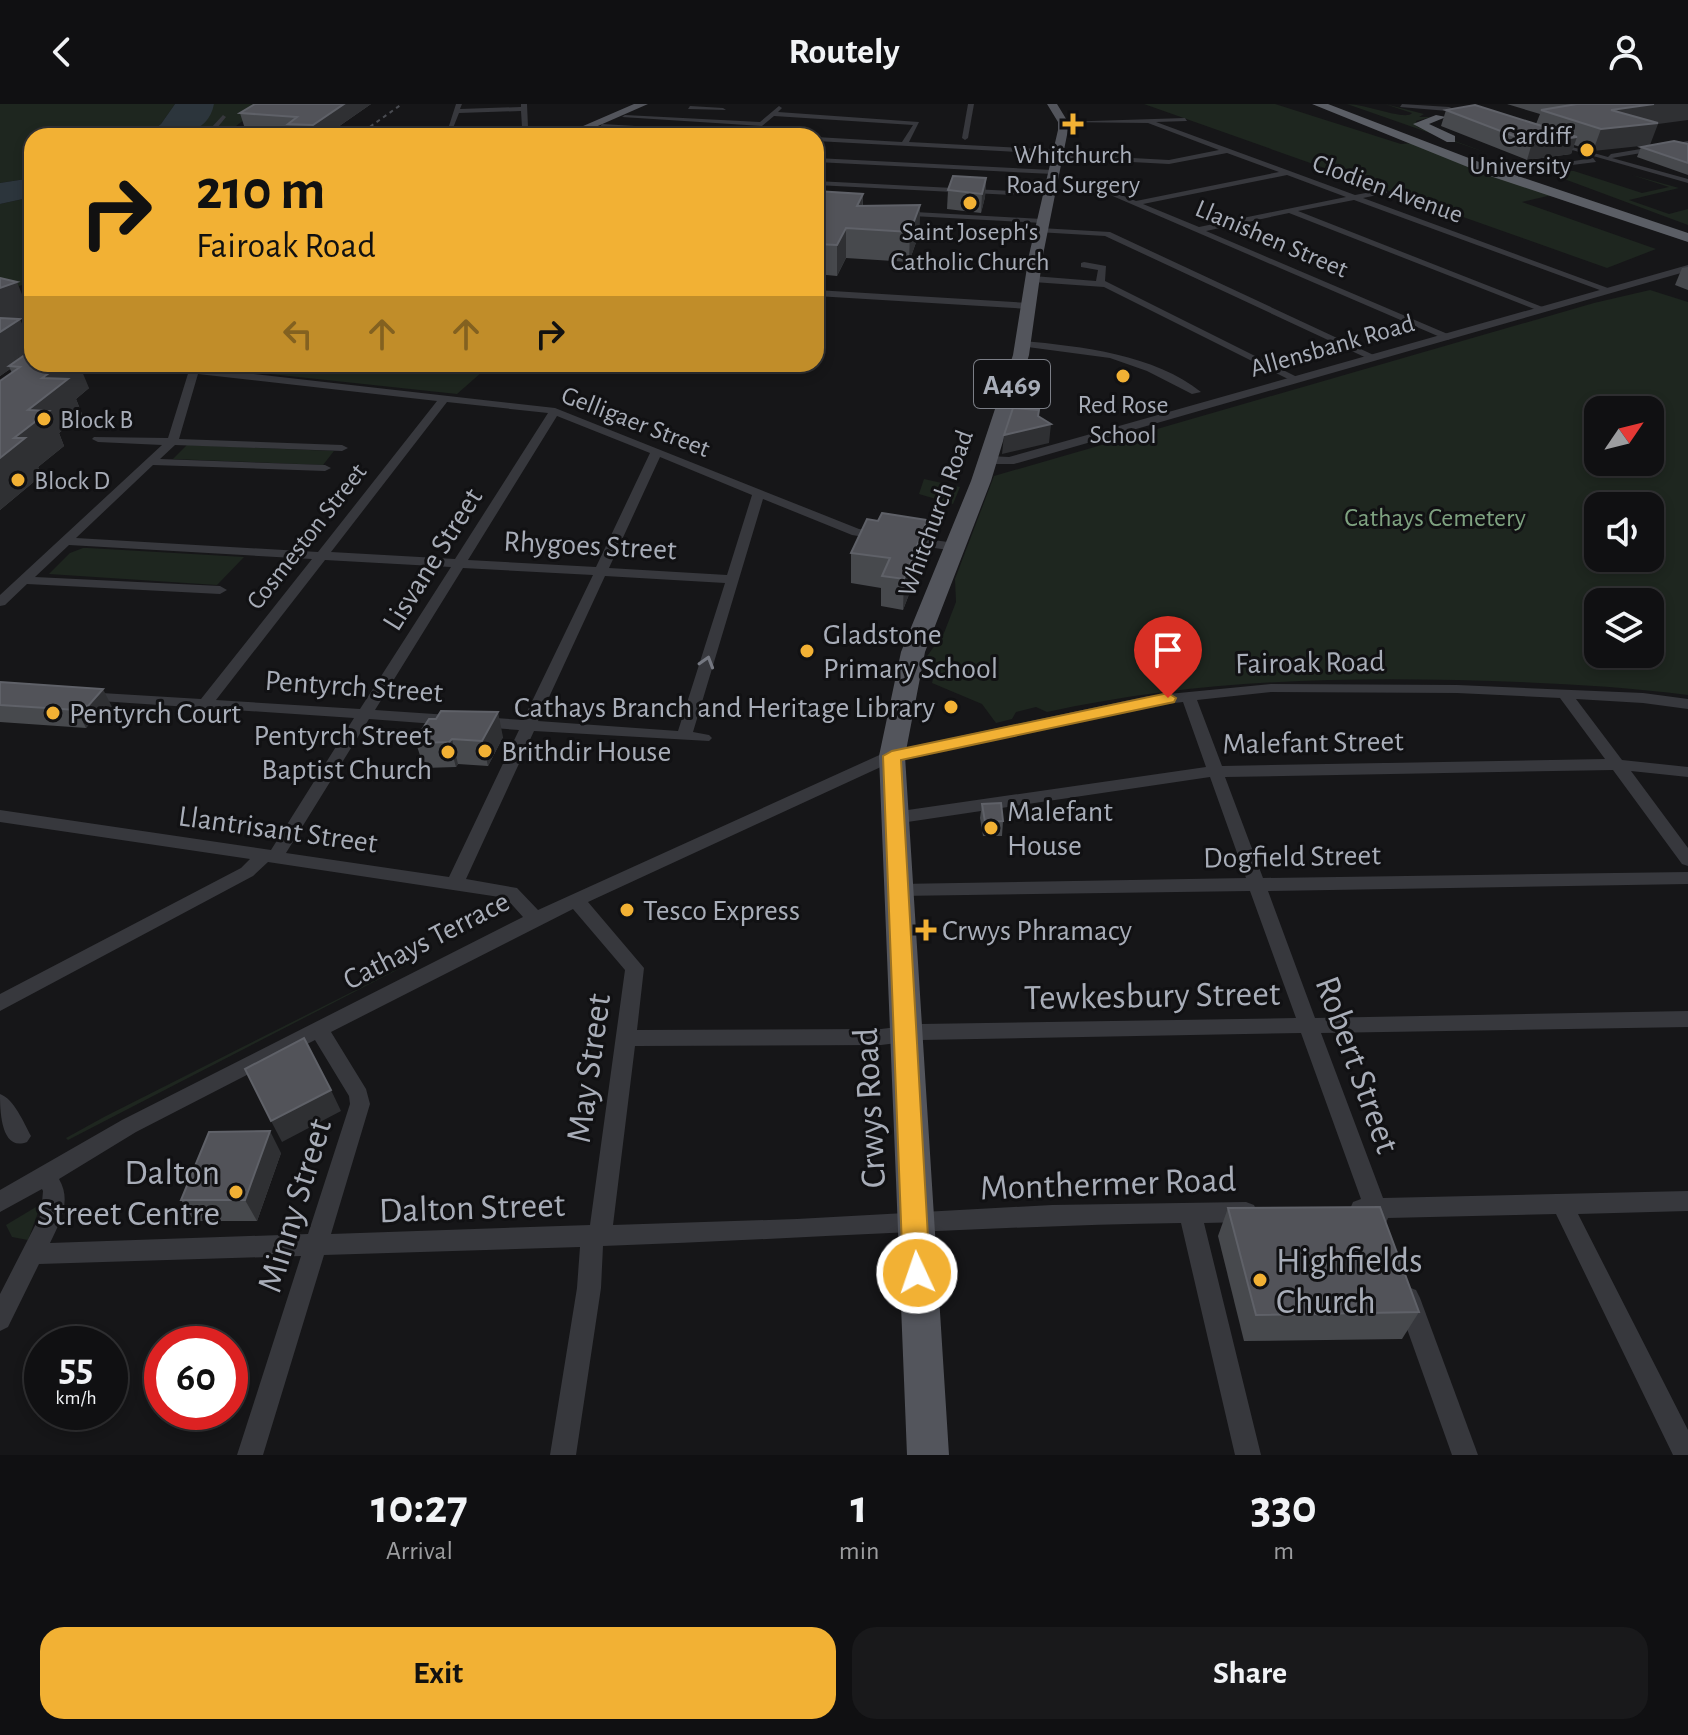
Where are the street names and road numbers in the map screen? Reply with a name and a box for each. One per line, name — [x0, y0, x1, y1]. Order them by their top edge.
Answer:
street label: Clodien Avenue — [1309, 150, 1466, 228]
street label: Llanishen Street — [1192, 195, 1352, 283]
street label: Allensbank Road — [1247, 310, 1417, 382]
road number: A469 — [974, 360, 1050, 408]
street label: Gelligaer Street — [558, 382, 713, 462]
street label: Whitchurch Road — [894, 427, 978, 600]
street label: Cosmeston Street — [242, 459, 372, 614]
street label: Lisvane Street — [377, 483, 489, 636]
street label: Rhygoes Street — [503, 526, 678, 566]
street label: Fairoak Road — [1235, 647, 1385, 679]
street label: Pentyrch Street — [264, 666, 444, 708]
street label: Malefant Street — [1222, 726, 1404, 760]
street label: Llantrisant Street — [176, 801, 380, 859]
street label: Dogfield Street — [1203, 840, 1382, 874]
street label: Cathays Terrace — [339, 886, 514, 996]
street label: Robert Street — [1309, 971, 1406, 1158]
street label: Tewkesbury Street — [1023, 976, 1281, 1016]
street label: May Street — [561, 991, 617, 1145]
street label: Crwys Road — [848, 1027, 892, 1189]
street label: Minny Street — [251, 1114, 338, 1297]
street label: Monthermer Road — [979, 1162, 1237, 1206]
street label: Dalton Street — [378, 1187, 566, 1229]

